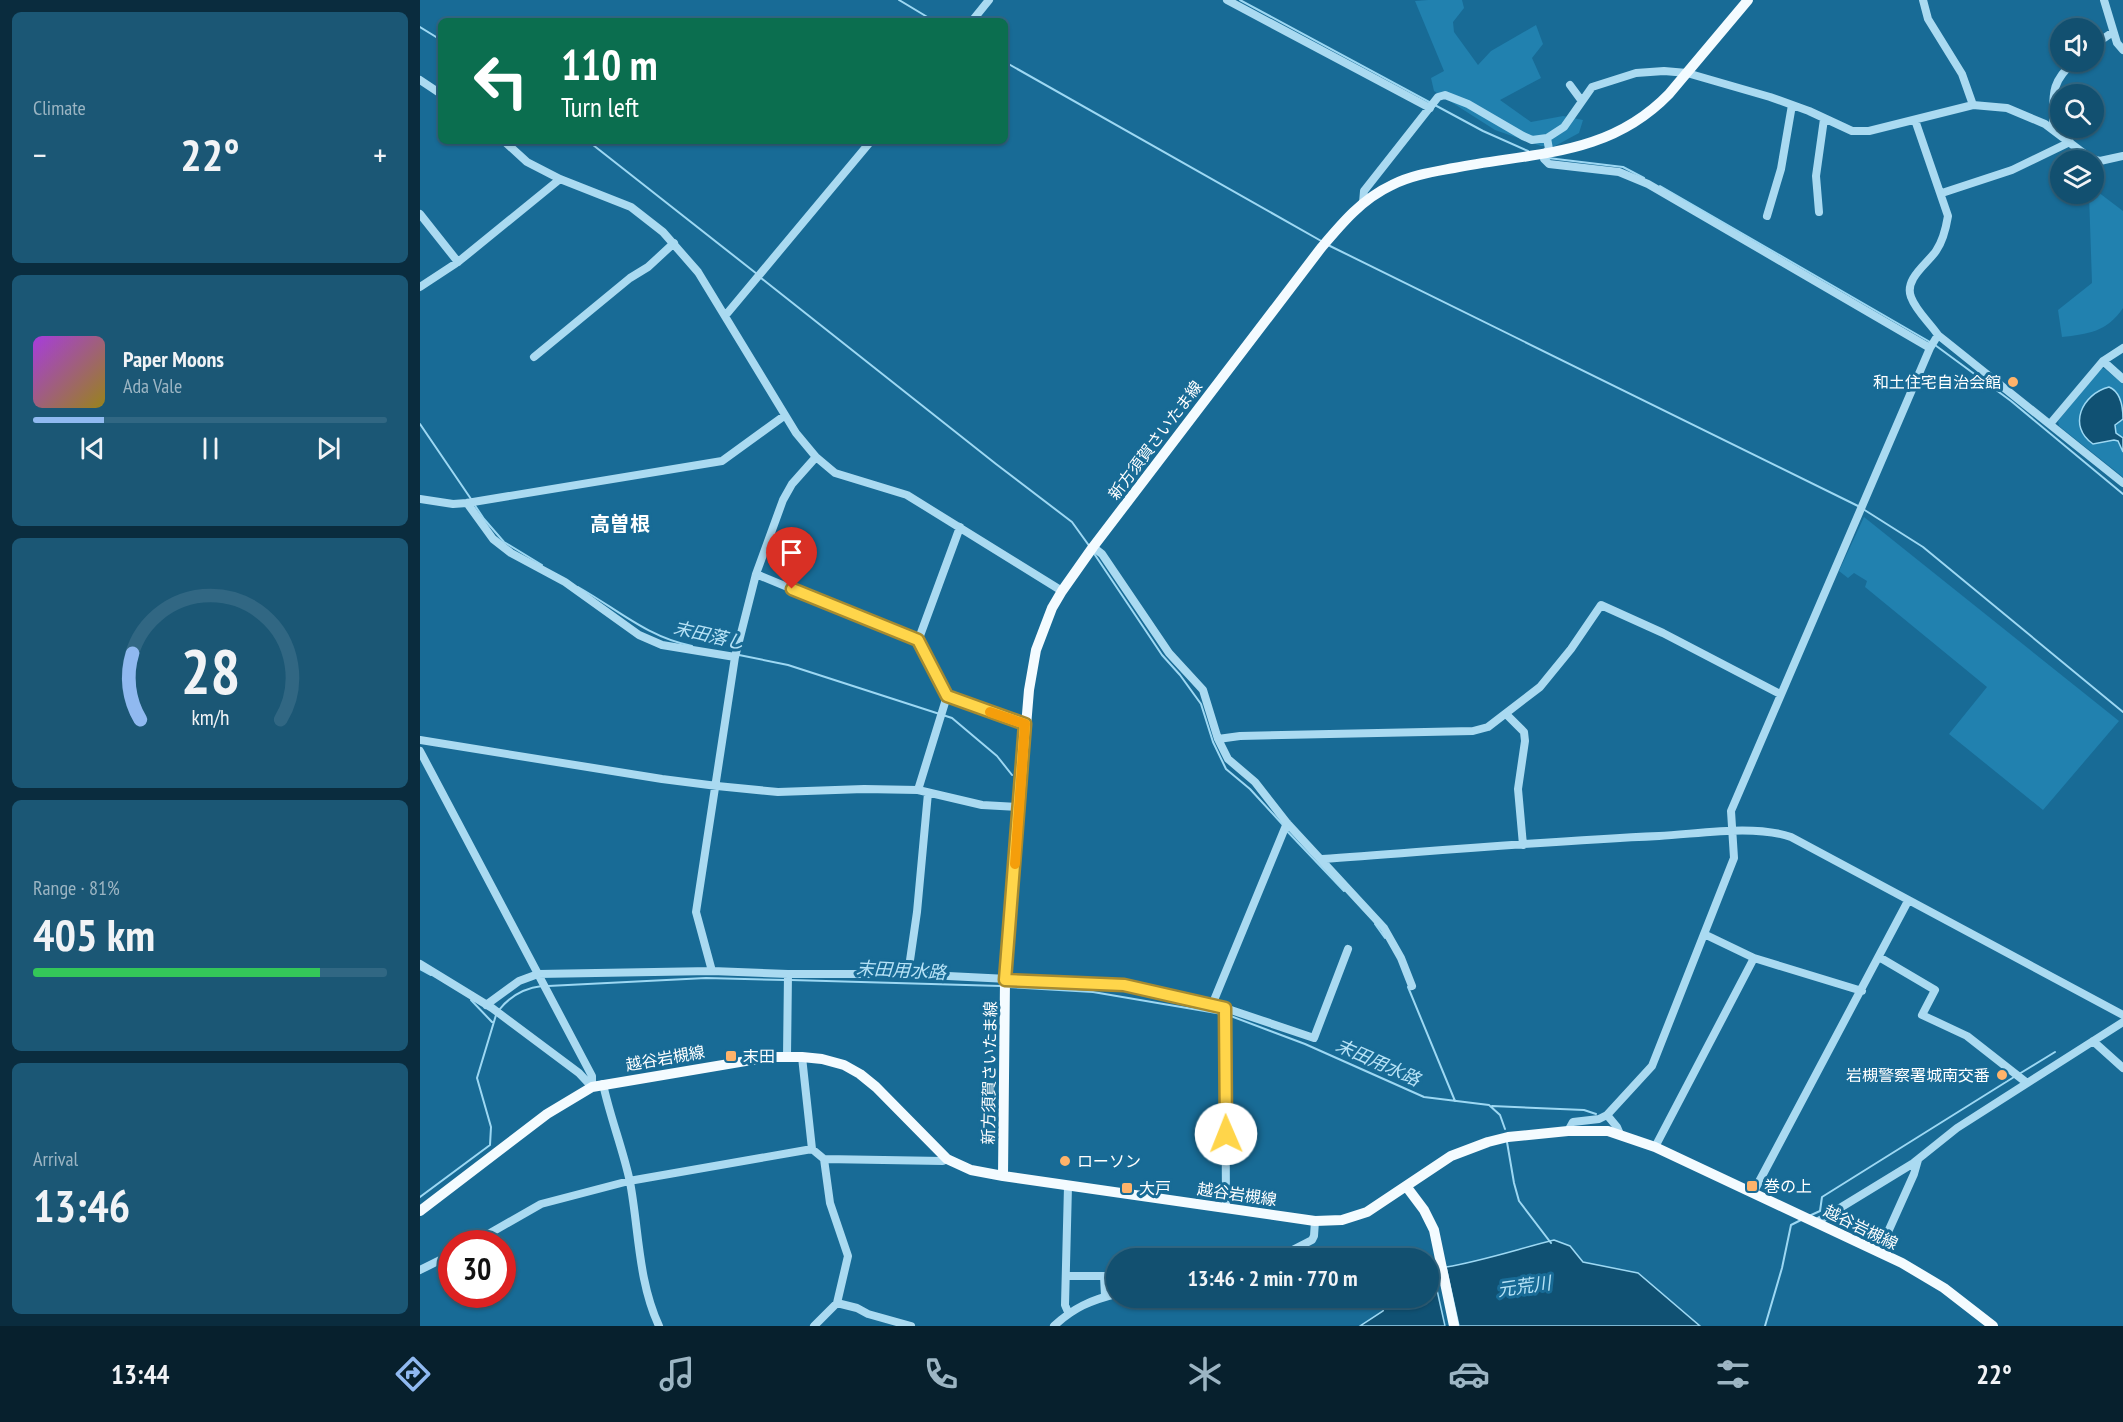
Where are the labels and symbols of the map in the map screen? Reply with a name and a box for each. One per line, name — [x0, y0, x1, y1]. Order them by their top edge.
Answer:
place label: 和土住宅自治会館 — [1873, 372, 2001, 392]
marker: 和土住宅自治会館 — [2006, 375, 2020, 389]
street label: 新方須賀さいたま線 — [1104, 377, 1206, 503]
district label: 高曽根 — [590, 511, 650, 537]
pin — [766, 527, 817, 589]
water label: 末田落し — [671, 616, 747, 654]
water label: 末田用水路 — [855, 956, 949, 984]
street label: 新方須賀さいたま線 — [978, 1001, 1000, 1145]
water label: 末田用水路 — [1332, 1033, 1426, 1092]
street label: 越谷岩槻線 — [624, 1041, 706, 1075]
place label: 末田 — [743, 1046, 775, 1066]
marker: 末田 — [724, 1049, 738, 1063]
place label: 岩槻警察署城南交番 — [1846, 1065, 1990, 1085]
marker: 岩槻警察署城南交番 — [1995, 1068, 2009, 1082]
position arrow — [1194, 1102, 1258, 1166]
place label: ローソン — [1077, 1151, 1141, 1171]
marker: ローソン — [1058, 1154, 1072, 1168]
place label: 巻の上 — [1764, 1176, 1812, 1196]
place label: 大戸 — [1139, 1178, 1171, 1198]
street label: 越谷岩槻線 — [1196, 1179, 1278, 1209]
marker: 巻の上 — [1745, 1179, 1759, 1193]
marker: 大戸 — [1120, 1181, 1134, 1195]
street label: 越谷岩槻線 — [1821, 1200, 1901, 1254]
speed limit sign: 30 — [438, 1230, 516, 1308]
water label: 元荒川 — [1496, 1271, 1554, 1301]

